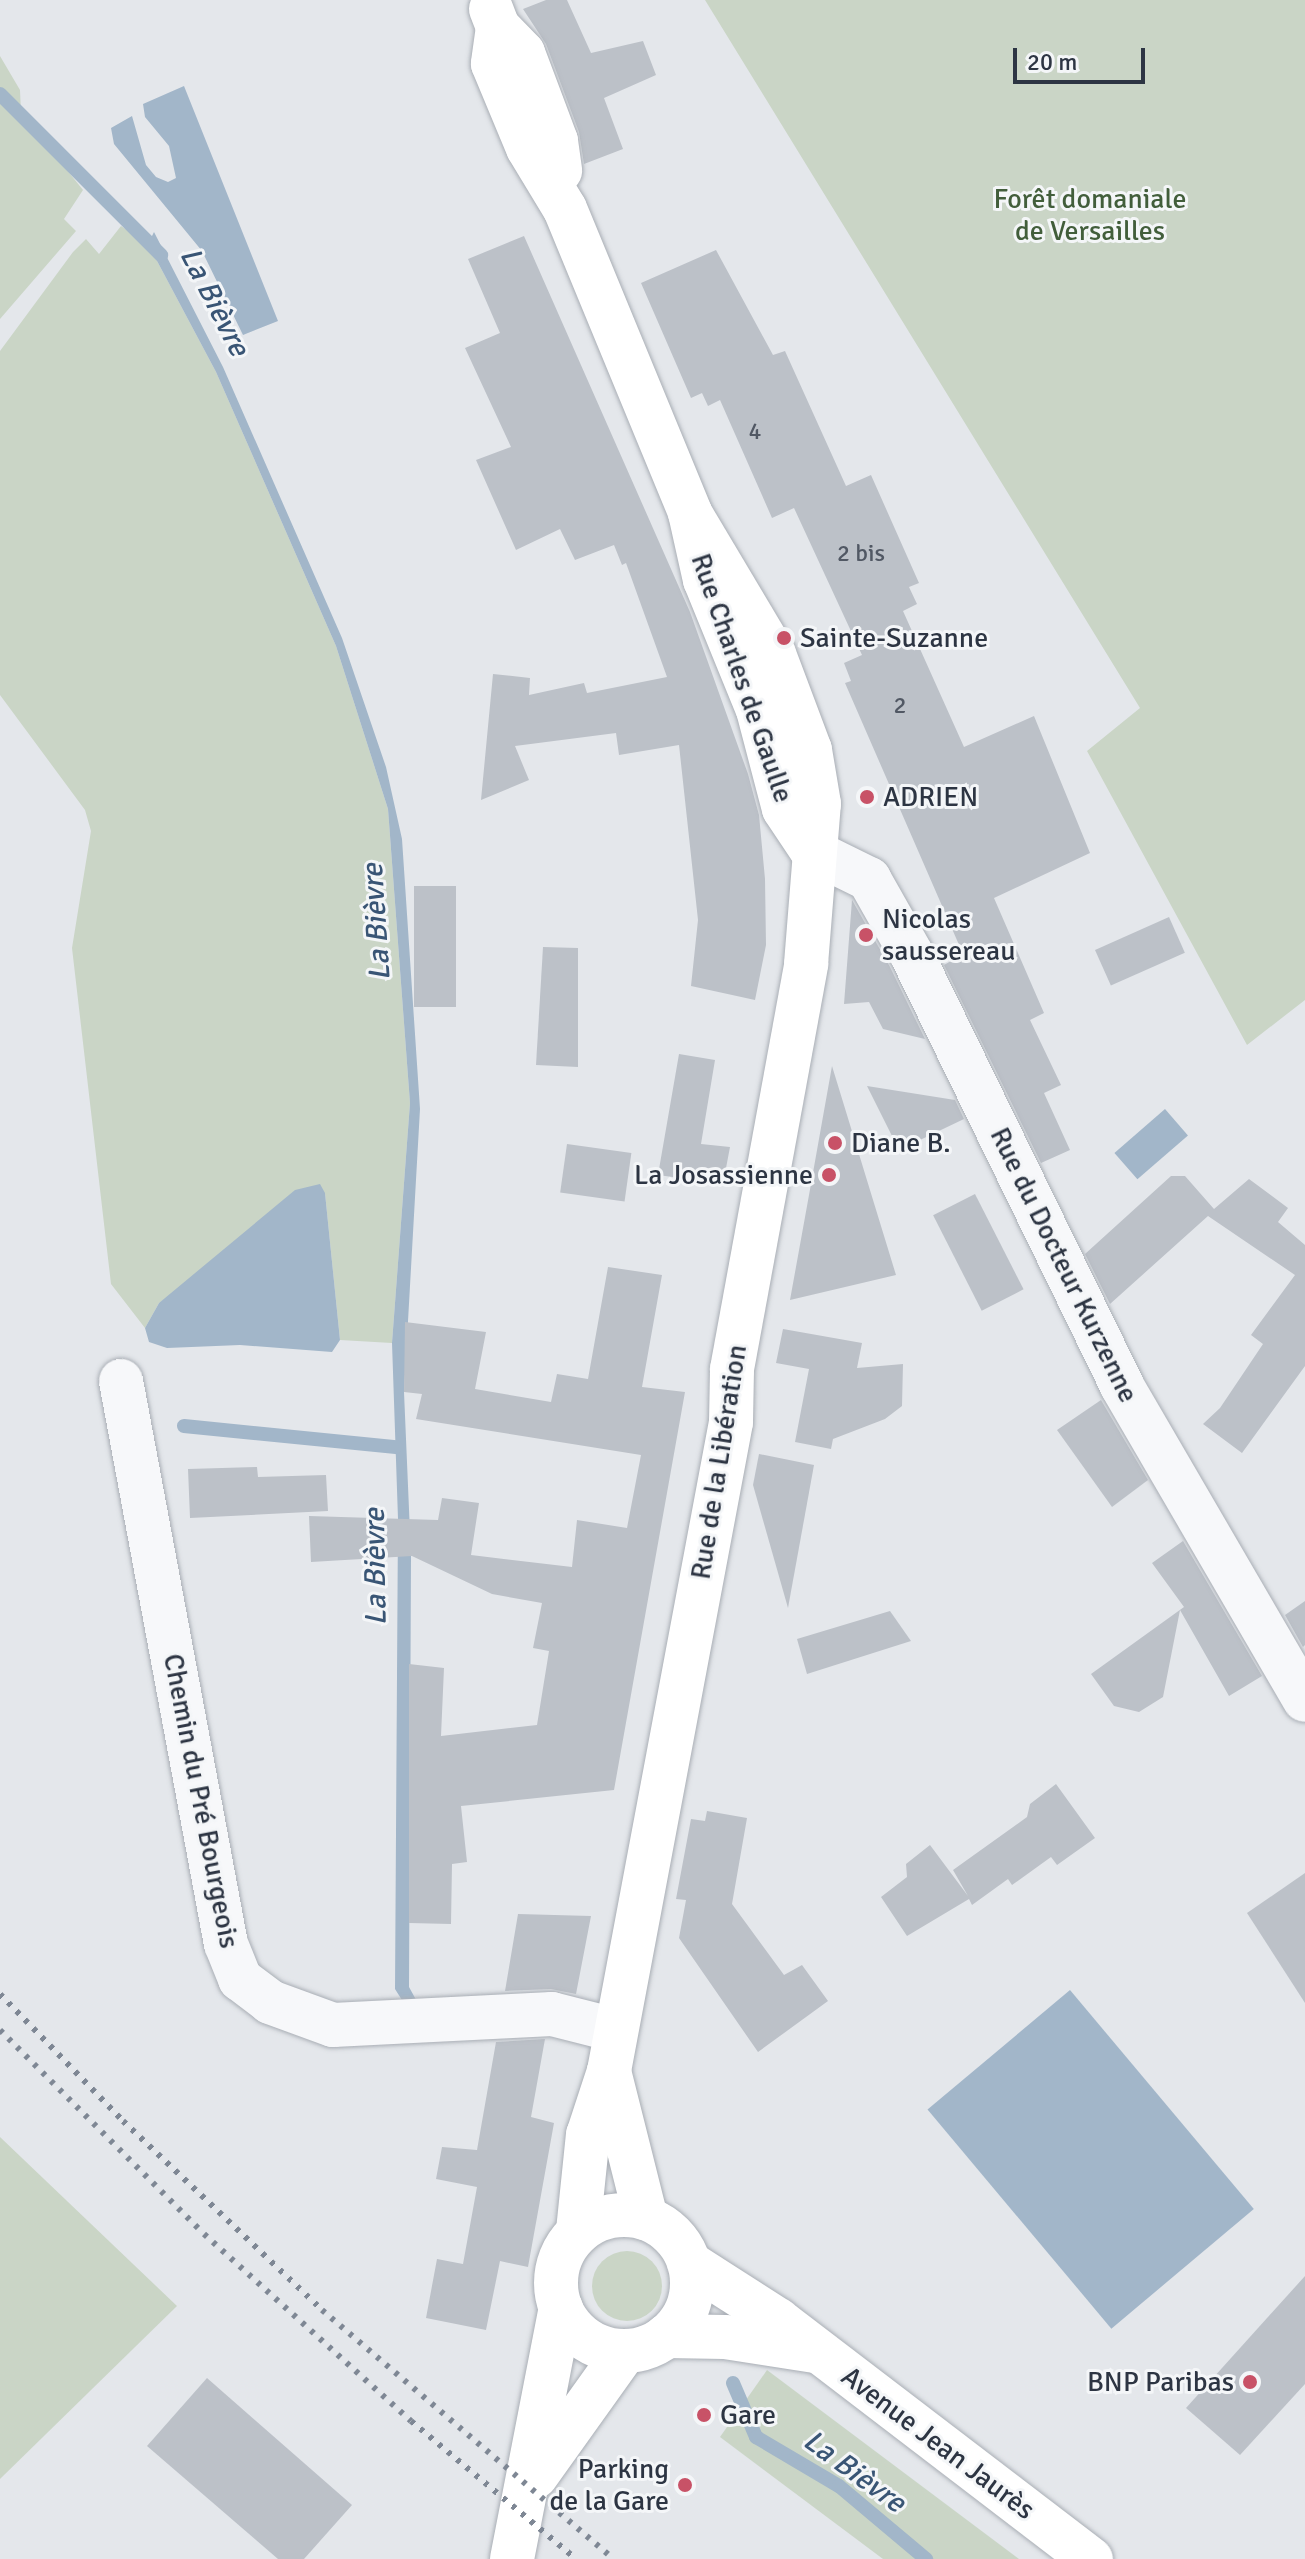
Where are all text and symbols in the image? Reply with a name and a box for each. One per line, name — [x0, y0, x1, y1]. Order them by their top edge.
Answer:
scale bar — [1017, 32, 1149, 82]
text: 20 m — [1027, 47, 1077, 77]
park label: Forêt domaniale de Versailles — [993, 182, 1187, 248]
water label: La Bièvre — [171, 242, 257, 362]
house number: 4 — [749, 418, 761, 446]
house number: 2 bis — [837, 540, 885, 568]
street label: Rue Charles de Gaulle — [684, 549, 800, 807]
place label: Sainte-Suzanne — [800, 621, 988, 655]
marker: Sainte-Suzanne — [775, 629, 793, 647]
house number: 2 — [894, 692, 906, 720]
place label: ADRIEN — [883, 780, 978, 814]
marker: ADRIEN — [858, 788, 876, 806]
water label: La Bièvre — [355, 862, 399, 982]
place label: Nicolas saussereau — [882, 902, 1016, 968]
marker: Nicolas saussereau — [857, 926, 875, 944]
street label: Rue du Docteur Kurzenne — [983, 1122, 1145, 1408]
place label: Diane B. — [851, 1126, 951, 1160]
marker: Diane B. — [826, 1134, 844, 1152]
place label: La Josassienne — [634, 1158, 813, 1192]
marker: La Josassienne — [820, 1166, 838, 1184]
street label: Rue de la Libération — [684, 1342, 754, 1582]
water label: La Bièvre — [357, 1508, 395, 1626]
street label: Chemin du Pré Bourgeois — [156, 1651, 246, 1951]
street label: Avenue Jean Jaurès — [835, 2359, 1041, 2527]
place label: BNP Paribas — [1087, 2365, 1234, 2399]
marker: BNP Paribas — [1241, 2373, 1259, 2391]
place label: Gare — [720, 2398, 776, 2432]
marker: Gare — [695, 2406, 713, 2424]
water label: La Bièvre — [796, 2423, 912, 2521]
place label: Parking de la Gare — [549, 2452, 669, 2518]
marker: Parking de la Gare — [676, 2476, 694, 2494]

